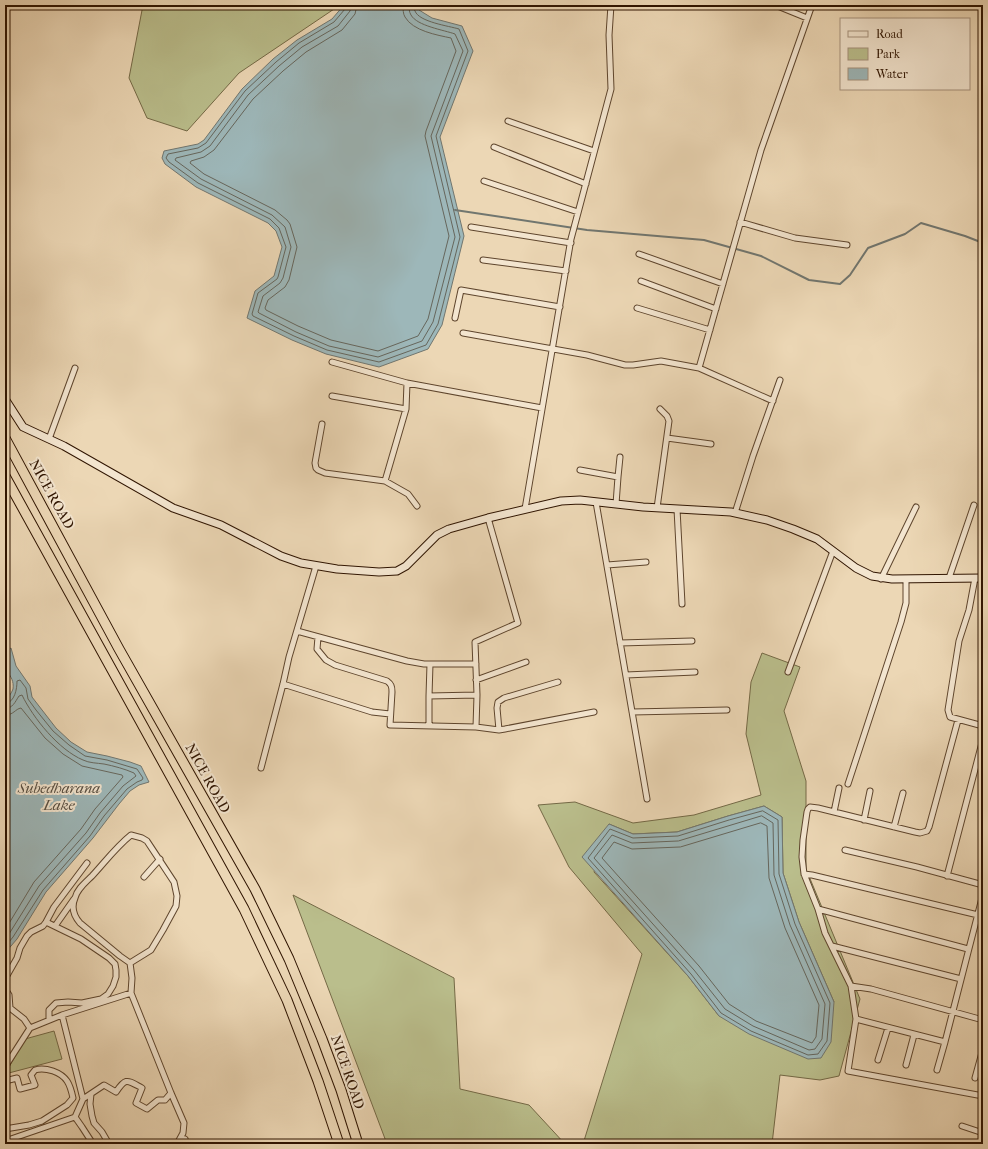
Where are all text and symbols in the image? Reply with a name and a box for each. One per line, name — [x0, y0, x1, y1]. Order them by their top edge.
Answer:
legend — [840, 18, 970, 90]
text: Road — [876, 27, 903, 41]
text: Park — [876, 47, 901, 61]
text: Water — [875, 67, 909, 81]
street label: NICE ROAD — [25, 456, 78, 532]
street label: NICE ROAD — [181, 740, 234, 816]
water label: Subedharana Lake — [17, 779, 100, 814]
street label: NICE ROAD — [327, 1033, 368, 1112]

